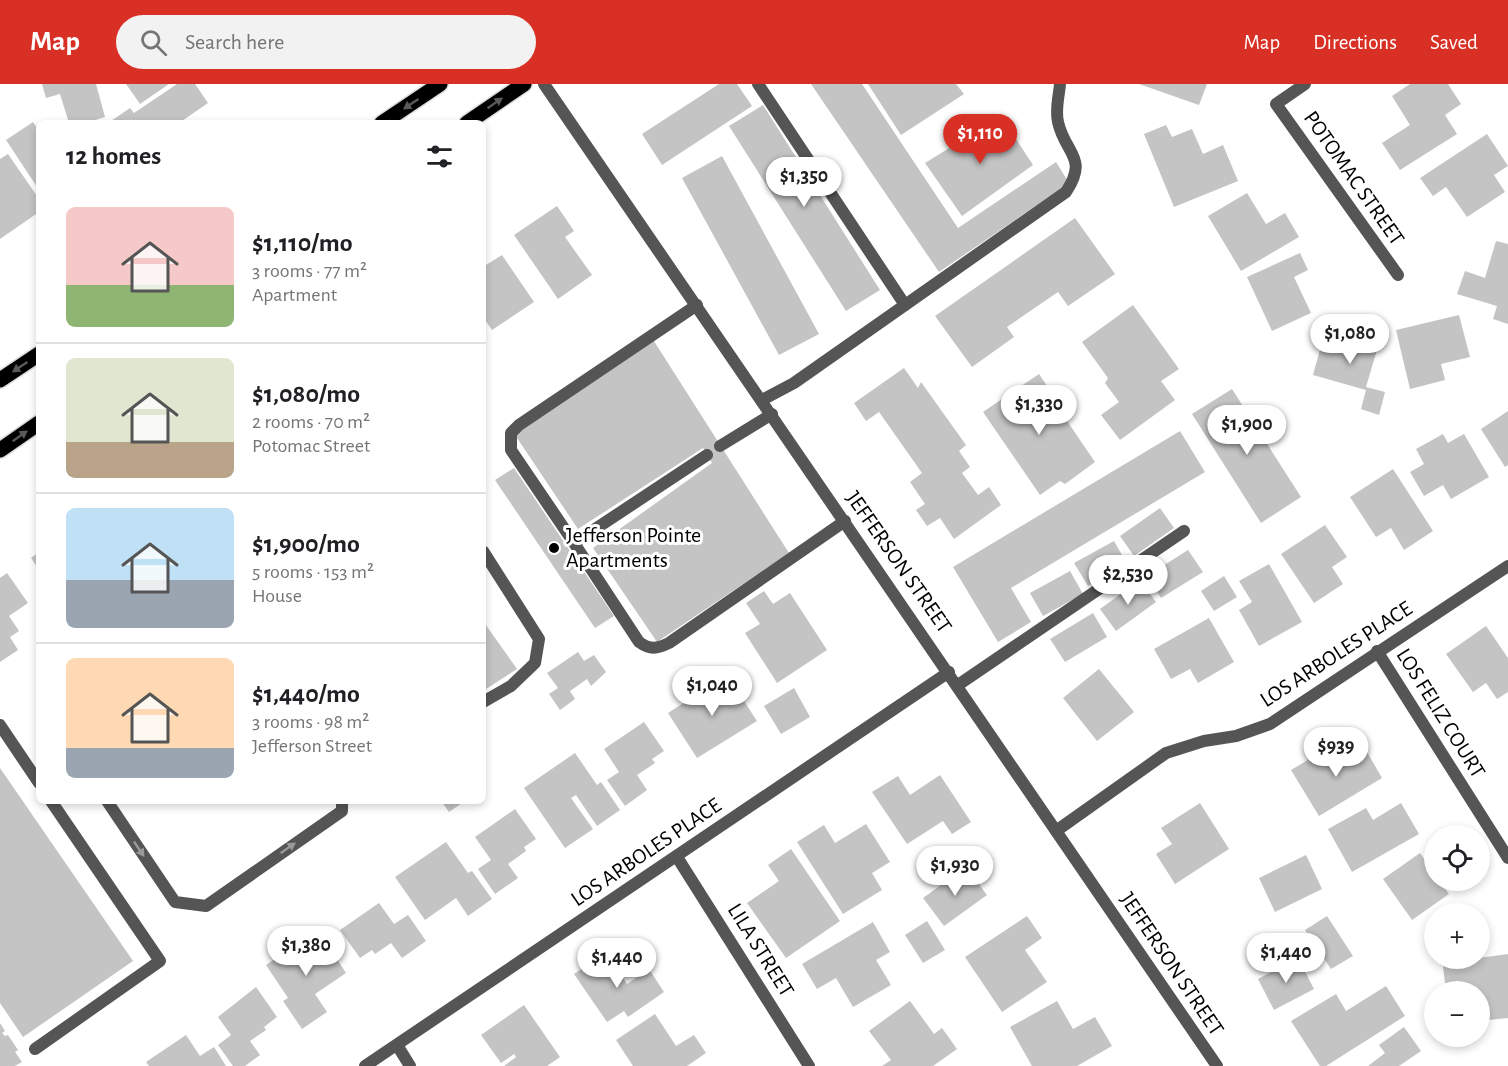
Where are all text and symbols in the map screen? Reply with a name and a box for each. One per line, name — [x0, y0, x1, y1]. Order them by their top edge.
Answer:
search box — [116, 15, 536, 69]
icon: search — [137, 26, 170, 59]
text: Map — [30, 28, 80, 56]
text: Search here — [185, 31, 284, 53]
text: Map — [1244, 32, 1280, 53]
text: Directions — [1313, 32, 1397, 53]
text: Saved — [1430, 32, 1478, 53]
one-way arrow — [487, 97, 503, 109]
one-way arrow — [402, 98, 419, 109]
street label: POTOMAC STREET — [1300, 107, 1409, 249]
pin: $1,110 — [931, 114, 1029, 165]
text: $1,110 — [957, 123, 1003, 143]
icon: filters — [423, 140, 456, 173]
text: 12 homes — [66, 143, 161, 169]
pin: $1,350 — [755, 157, 853, 208]
text: $1,350 — [780, 166, 828, 186]
text: $1,110/mo — [252, 230, 353, 256]
icon: home — [114, 231, 186, 303]
text: 3 rooms · 77 m² — [252, 261, 367, 281]
text: Apartment — [252, 285, 337, 305]
pin: $1,080 — [1301, 314, 1399, 365]
text: $1,080 — [1324, 323, 1376, 343]
one-way arrow — [12, 361, 28, 373]
text: $1,080/mo — [252, 381, 360, 407]
icon: home — [114, 382, 186, 454]
pin: $1,330 — [990, 385, 1088, 436]
text: $1,330 — [1015, 394, 1063, 414]
pin: $1,900 — [1198, 405, 1296, 456]
text: 2 rooms · 70 m² — [252, 412, 370, 432]
text: $1,900 — [1221, 414, 1273, 434]
one-way arrow — [11, 430, 27, 442]
text: Potomac Street — [252, 436, 370, 456]
street label: JEFFERSON STREET — [842, 487, 956, 637]
place label: Jefferson Pointe Apartments — [566, 524, 701, 571]
text: $1,900/mo — [252, 531, 360, 557]
icon: home — [114, 532, 186, 604]
marker: Jefferson Pointe Apartments — [547, 541, 561, 555]
pin: $2,530 — [1079, 555, 1177, 606]
text: 5 rooms · 153 m² — [252, 562, 374, 582]
text: $2,530 — [1103, 564, 1153, 584]
text: House — [252, 586, 302, 606]
street label: LOS ARBOLES PLACE — [1256, 597, 1416, 711]
street label: LOS FELIZ COURT — [1392, 644, 1490, 782]
pin: $1,040 — [663, 666, 761, 717]
text: $1,040 — [686, 675, 738, 695]
text: $1,440/mo — [252, 681, 360, 707]
icon: home — [114, 682, 186, 754]
text: 3 rooms · 98 m² — [252, 712, 369, 732]
pin: $939 — [1300, 727, 1372, 778]
text: Jefferson Street — [252, 736, 372, 756]
text: $939 — [1318, 736, 1354, 756]
street label: LOS ARBOLES PLACE — [567, 793, 725, 910]
map controls — [1424, 825, 1490, 1047]
button: locate — [1424, 825, 1490, 891]
one-way arrow — [133, 841, 145, 857]
one-way arrow — [280, 843, 296, 854]
pin: $1,930 — [906, 846, 1004, 897]
text: $1,930 — [930, 855, 980, 875]
street label: JEFFERSON STREET — [1116, 888, 1228, 1040]
street label: LILA STREET — [724, 899, 798, 1001]
button: + — [1424, 903, 1490, 969]
pin: $1,380 — [257, 926, 355, 977]
pin: $1,440 — [1237, 933, 1335, 984]
text: $1,380 — [281, 935, 331, 955]
pin: $1,440 — [568, 938, 666, 989]
text: $1,440 — [1260, 942, 1312, 962]
text: $1,440 — [591, 947, 643, 967]
button: − — [1424, 981, 1490, 1047]

